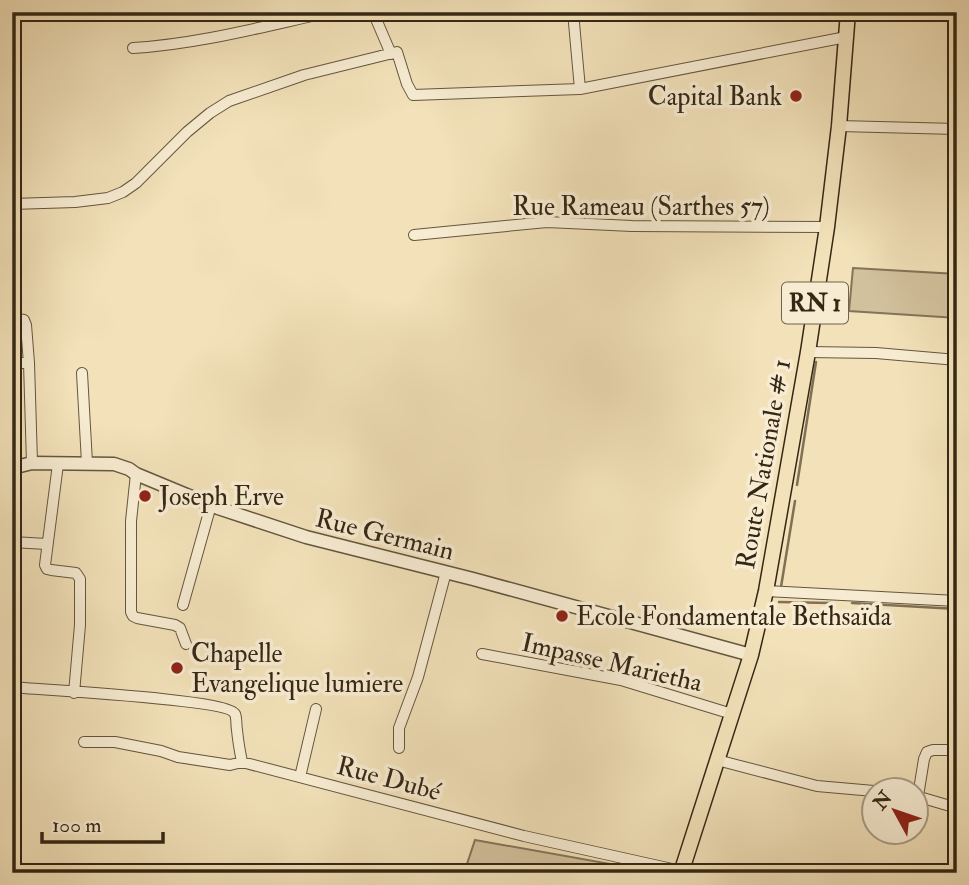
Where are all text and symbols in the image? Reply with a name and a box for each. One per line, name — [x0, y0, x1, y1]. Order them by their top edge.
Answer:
place label: Capital Bank — [648, 81, 783, 114]
marker: Capital Bank — [788, 88, 804, 104]
street label: Rue Rameau (Sarthes 57) — [512, 191, 770, 223]
road number: RN 1 — [782, 282, 848, 324]
street label: Route Nationale # 1 — [730, 357, 798, 572]
place label: Joseph Erve — [158, 481, 284, 514]
marker: Joseph Erve — [137, 488, 153, 504]
street label: Rue Germain — [312, 502, 457, 568]
place label: Ecole Fondamentale Bethsaïda — [576, 601, 892, 633]
marker: Ecole Fondamentale Bethsaïda — [554, 608, 570, 624]
street label: Impasse Marietha — [518, 627, 706, 700]
place label: Chapelle Evangelique lumiere — [191, 638, 403, 700]
marker: Chapelle Evangelique lumiere — [169, 660, 185, 676]
street label: Rue Dubé — [333, 750, 444, 808]
north arrow — [860, 776, 930, 846]
text: N — [867, 786, 898, 816]
scale bar — [42, 801, 163, 845]
text: 100 m — [52, 812, 102, 839]

